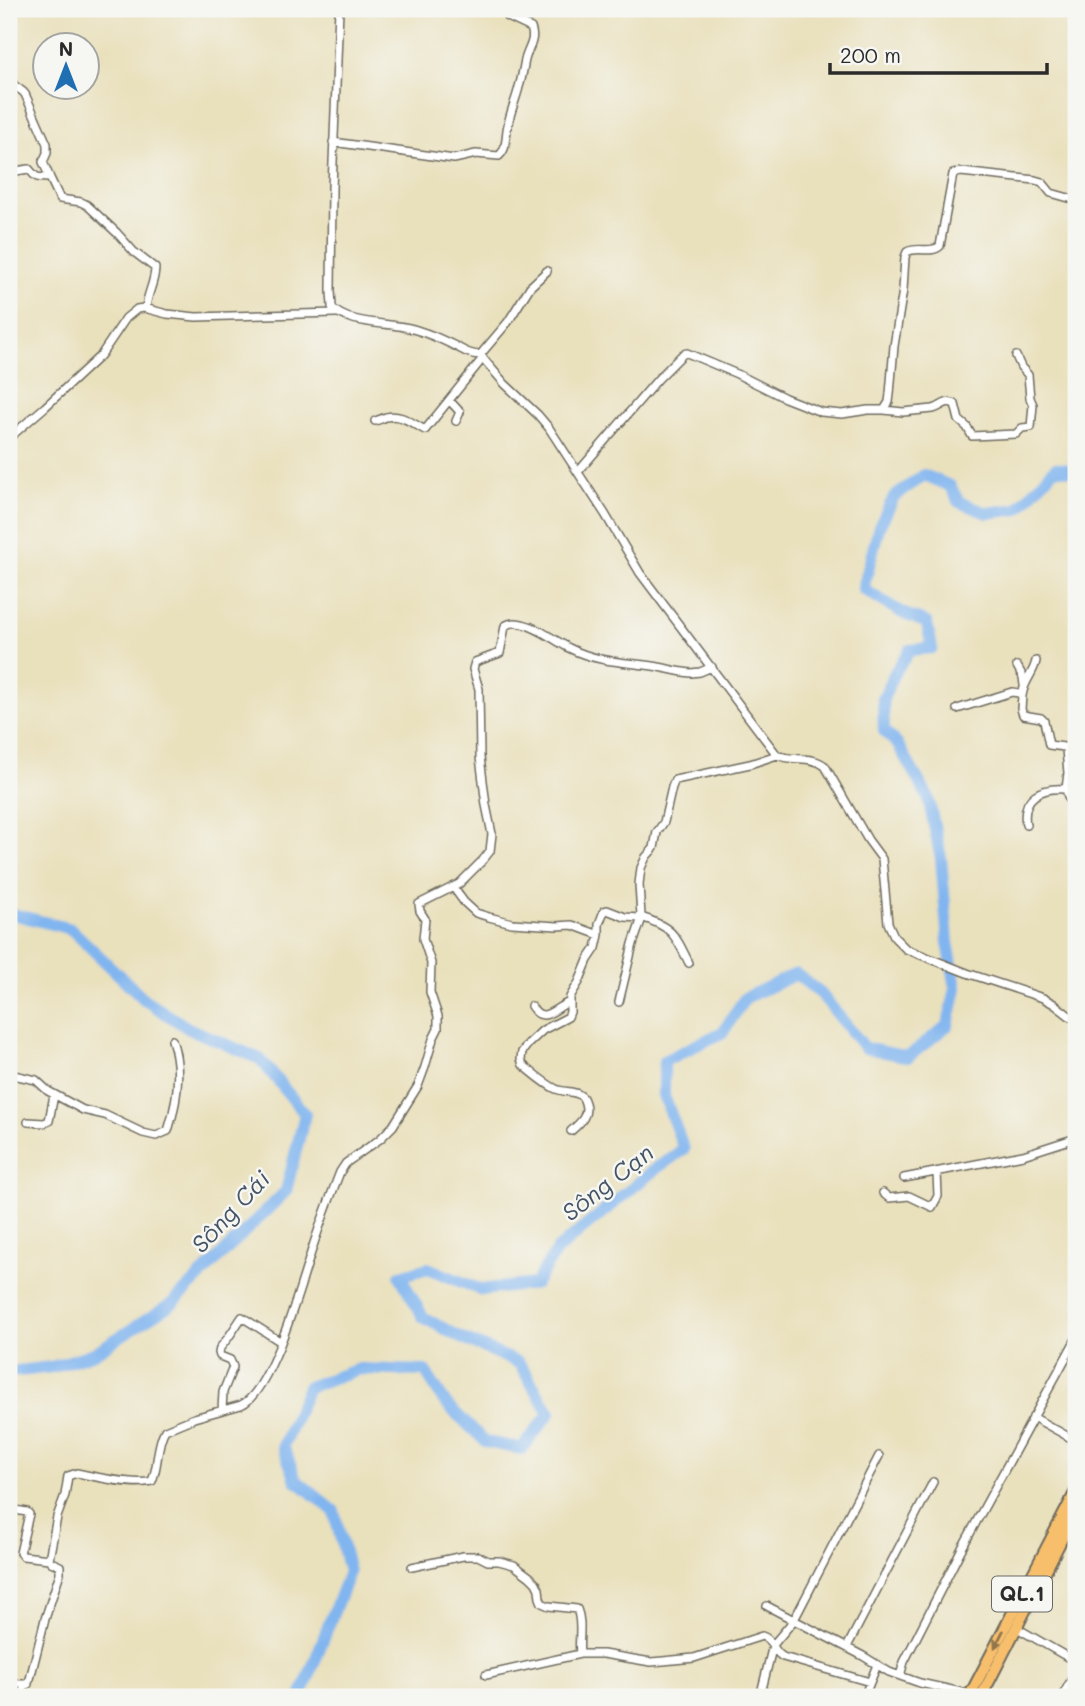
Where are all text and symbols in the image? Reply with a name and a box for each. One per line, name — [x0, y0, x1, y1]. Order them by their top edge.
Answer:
north arrow — [32, 32, 102, 102]
scale bar — [830, 32, 1046, 76]
text: N — [59, 36, 73, 61]
text: 200 m — [840, 41, 901, 68]
water label: Sông Cạn — [555, 1136, 659, 1227]
water label: Sông Cái — [184, 1163, 276, 1259]
road number: QL.1 — [992, 1576, 1052, 1612]
one-way arrow — [993, 1629, 1005, 1649]

